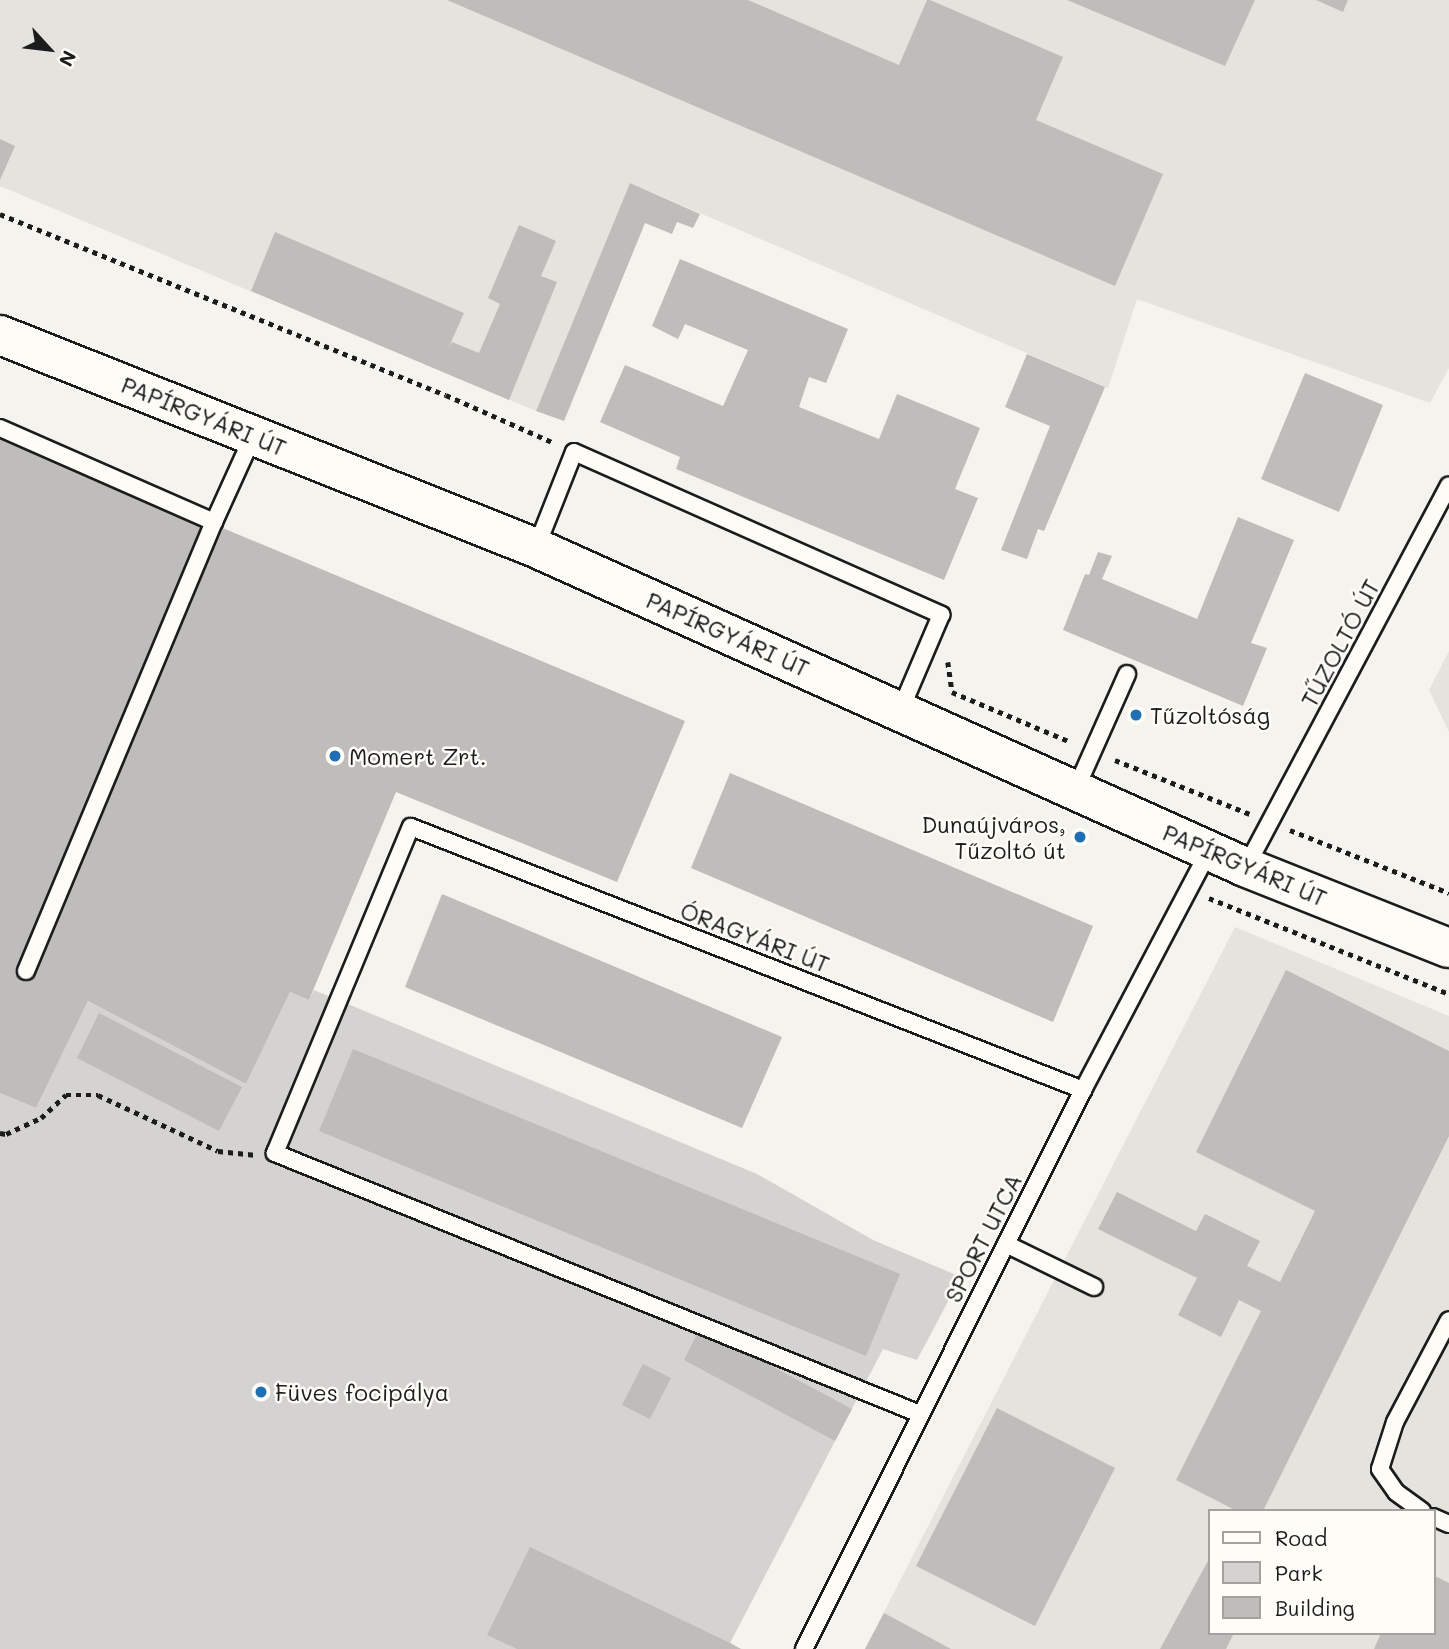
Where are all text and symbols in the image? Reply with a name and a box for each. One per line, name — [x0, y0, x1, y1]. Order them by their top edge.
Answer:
north arrow — [14, 14, 84, 84]
text: N — [54, 47, 83, 71]
street label: PAPÍRGYÁRI ÚT — [118, 370, 290, 462]
street label: TŰZOLTÓ ÚT — [1295, 575, 1385, 711]
street label: PAPÍRGYÁRI ÚT — [642, 586, 814, 682]
place label: Tűzoltóság — [1150, 701, 1270, 729]
marker: Tűzoltóság — [1128, 707, 1144, 723]
place label: Momert Zrt. — [349, 742, 487, 770]
marker: Momert Zrt. — [327, 748, 343, 764]
place label: Dunaújváros, Tűzoltó út — [921, 810, 1066, 864]
street label: PAPÍRGYÁRI ÚT — [1159, 818, 1331, 912]
marker: Dunaújváros, Tűzoltó út — [1072, 829, 1088, 845]
street label: ÓRAGYÁRI ÚT — [677, 896, 833, 978]
street label: SPORT UTCA — [939, 1169, 1027, 1307]
place label: Füves focipálya — [275, 1378, 449, 1406]
marker: Füves focipálya — [253, 1384, 269, 1400]
legend — [1208, 1509, 1435, 1635]
text: Road — [1275, 1524, 1327, 1551]
text: Park — [1275, 1559, 1323, 1586]
text: Building — [1275, 1594, 1355, 1621]

